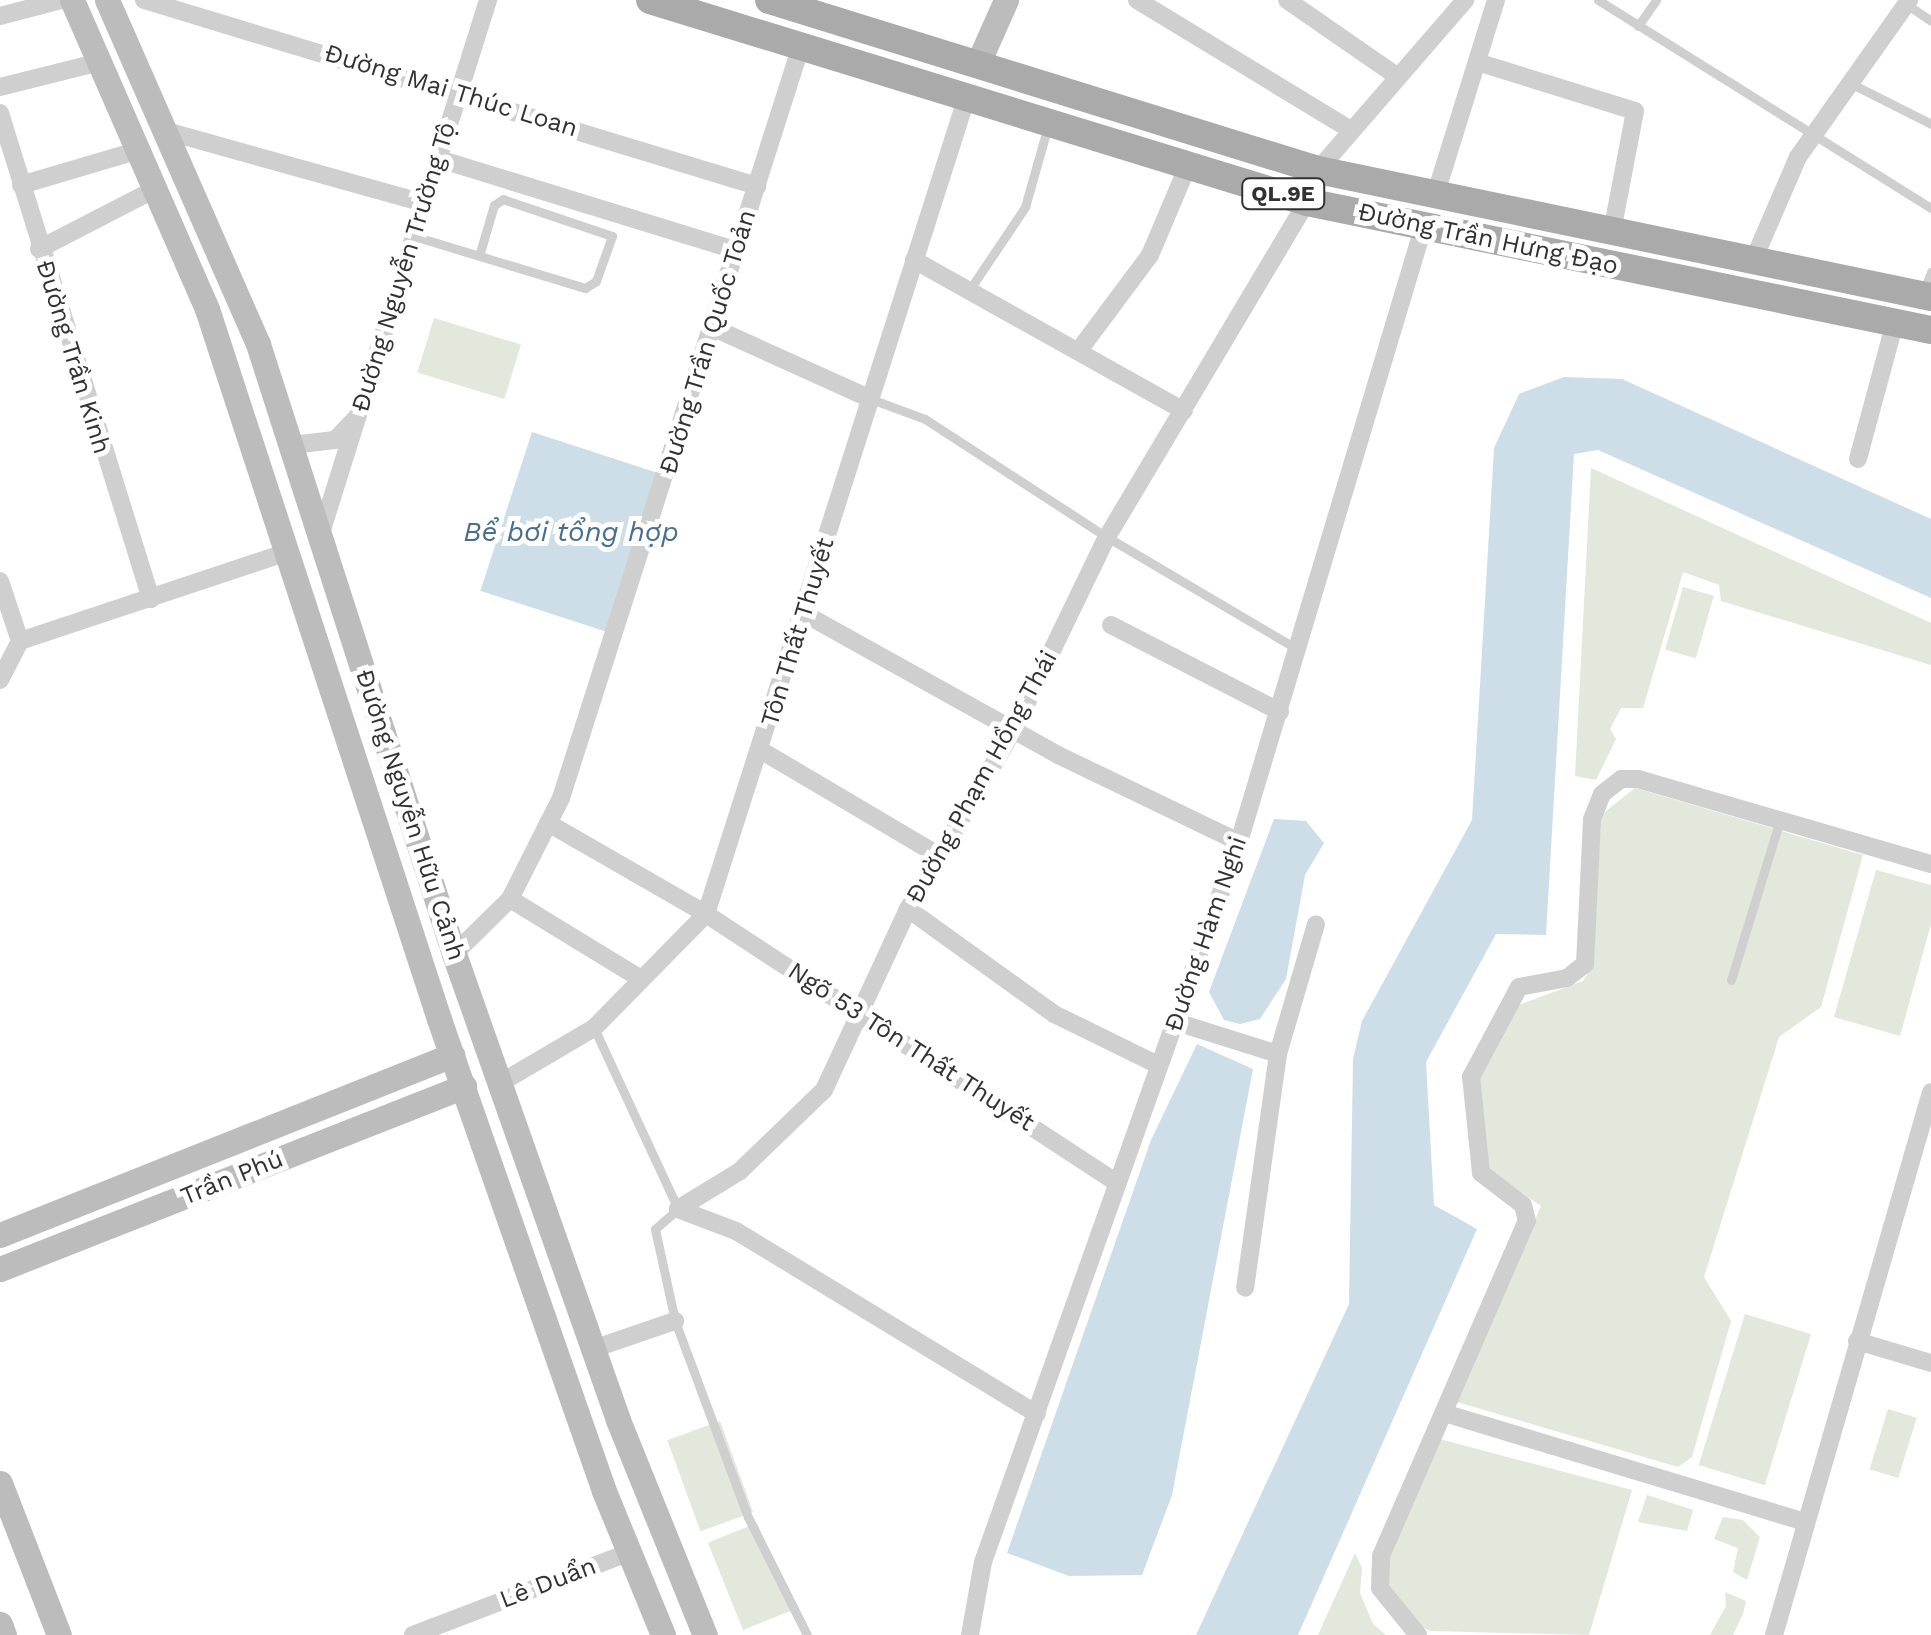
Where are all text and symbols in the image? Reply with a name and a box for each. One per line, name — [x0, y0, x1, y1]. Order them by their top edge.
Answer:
street label: Đường Mai Thúc Loan — [320, 38, 582, 144]
street label: Đường Nguyễn Trường Tộ — [345, 118, 463, 416]
road number: QL.9E — [1240, 177, 1326, 211]
street label: Đường Trần Hưng Đạo — [1355, 197, 1621, 281]
street label: Đường Trần Quốc Toản — [653, 206, 763, 478]
street label: Đường Trần Kinh — [29, 256, 117, 458]
water label: Bể bơi tổng hợp — [463, 515, 679, 549]
street label: Tôn Thất Thuyết — [755, 533, 841, 731]
street label: Đường Phạm Hồng Thái — [900, 645, 1064, 909]
street label: Đường Nguyễn Hữu Cảnh — [349, 666, 471, 964]
street label: Đường Hàm Nghi — [1159, 833, 1253, 1035]
street label: Ngõ 53 Tôn Thất Thuyết — [781, 956, 1041, 1138]
street label: Trần Phú — [177, 1144, 287, 1212]
street label: Lê Duẩn — [496, 1551, 600, 1615]

